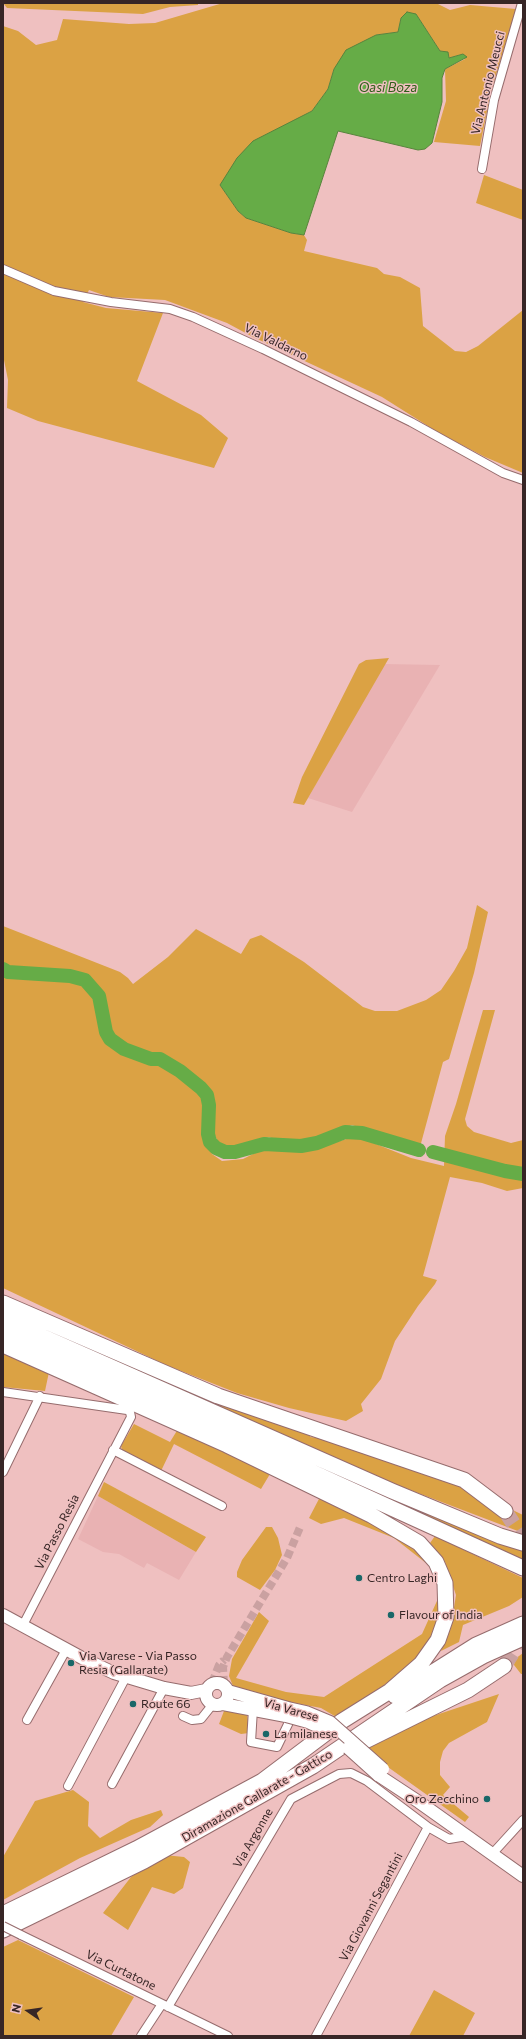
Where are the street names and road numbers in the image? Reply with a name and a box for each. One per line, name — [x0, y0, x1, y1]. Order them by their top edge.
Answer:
street label: Via Antonio Meucci — [468, 30, 508, 136]
street label: Via Valdarno — [242, 320, 310, 364]
street label: Via Passo Resia — [32, 1492, 82, 1572]
street label: Via Varese — [262, 1695, 320, 1725]
street label: Diramazione Gallarate - Gattico — [179, 1747, 335, 1845]
street label: Via Argonne — [230, 1806, 276, 1870]
street label: Via Giovanni Segantini — [336, 1850, 406, 1964]
street label: Via Curtatone — [84, 1947, 158, 1993]

